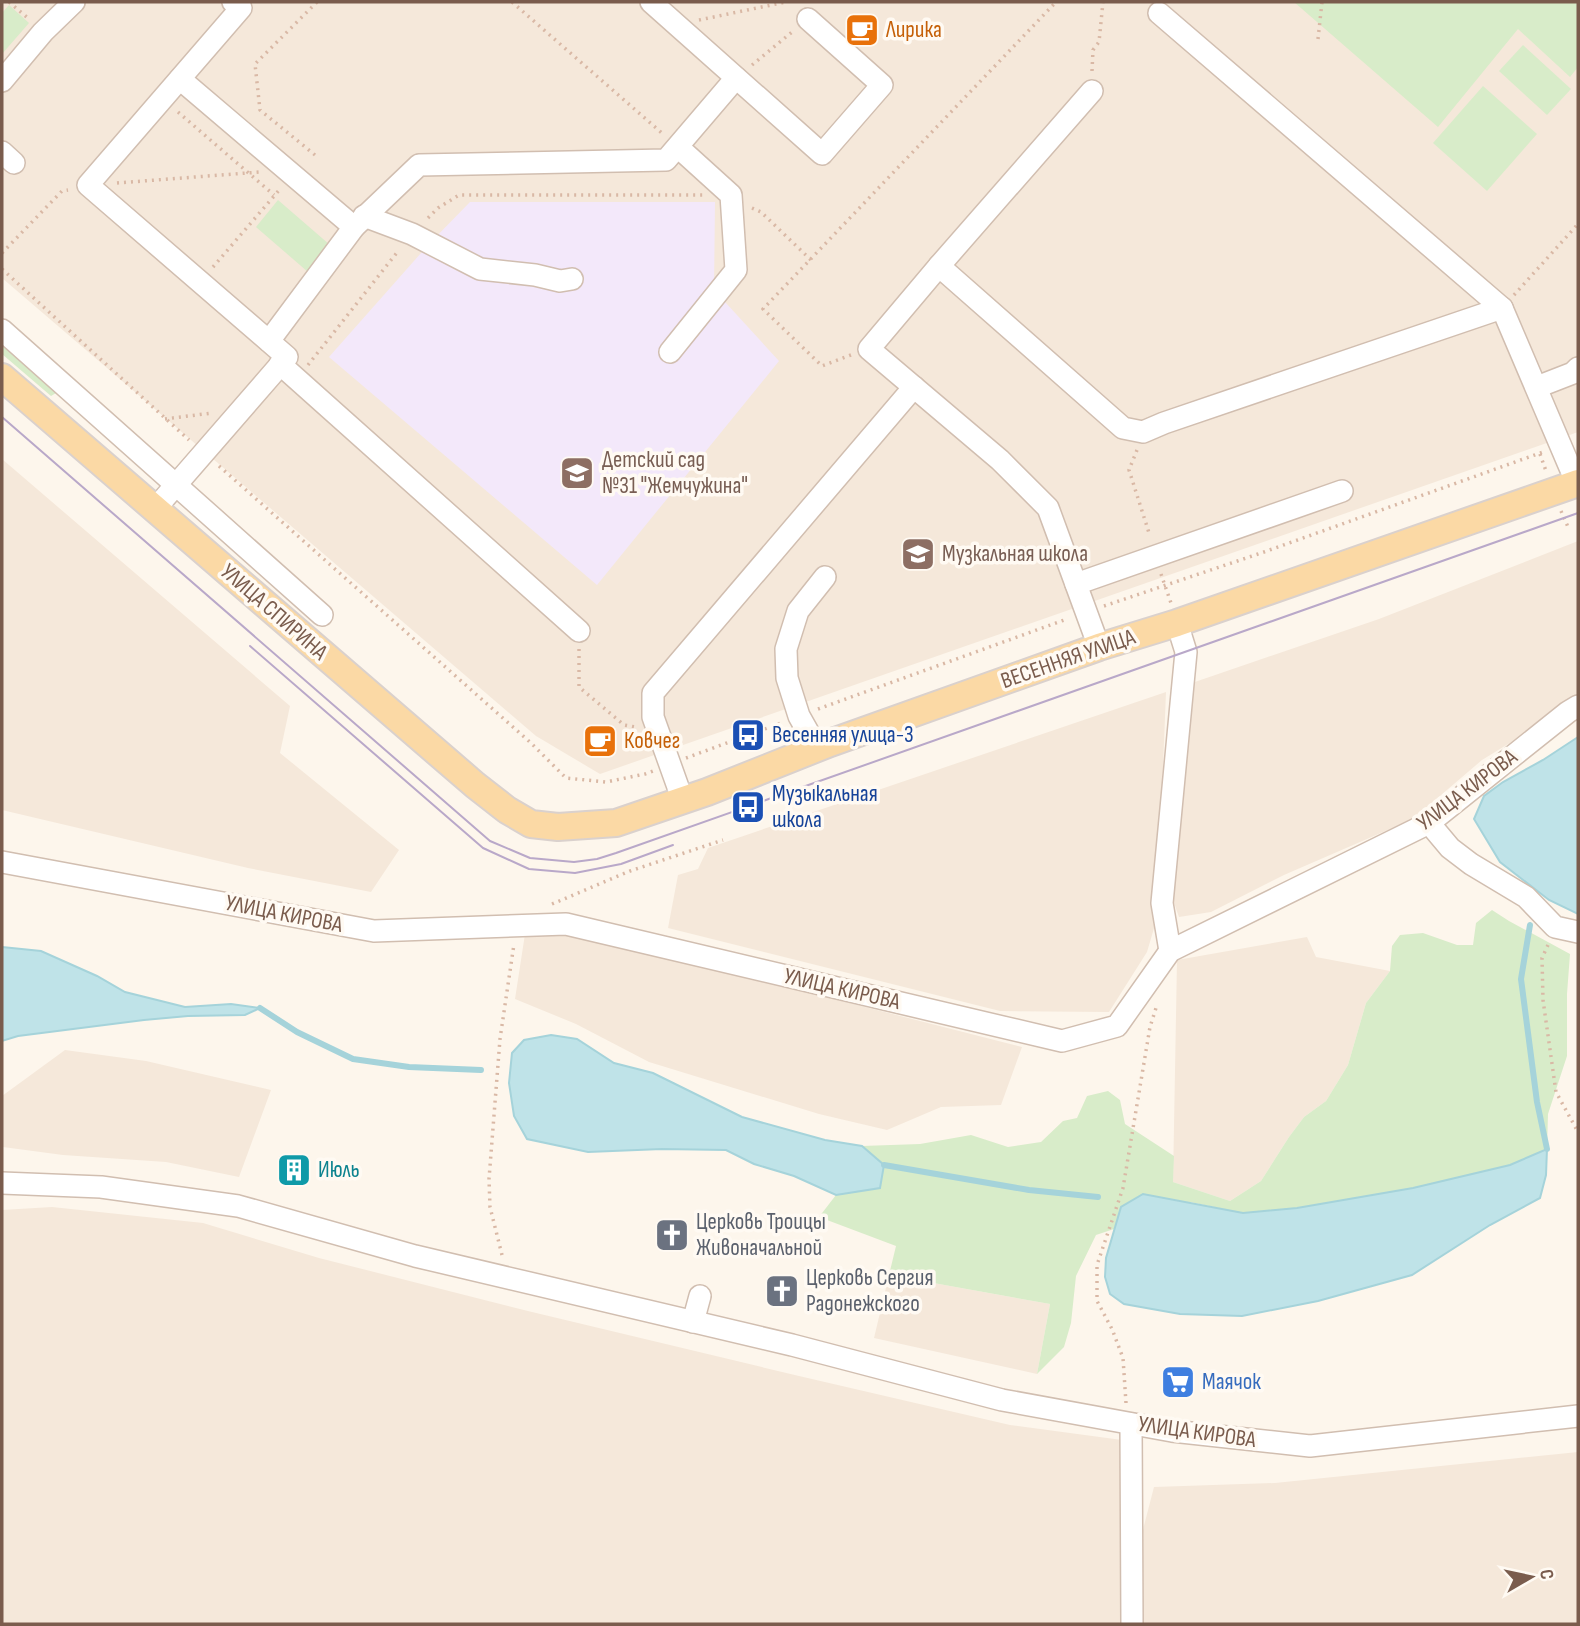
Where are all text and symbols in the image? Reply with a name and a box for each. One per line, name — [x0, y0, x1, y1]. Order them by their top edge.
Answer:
cafe icon: Лирика — [843, 11, 881, 49]
place label: Лирика — [885, 16, 942, 44]
place label: Детский сад №31 "Жемчужина" — [602, 446, 748, 500]
school or university icon: Детский сад №31 "Жемчужина" — [558, 454, 596, 492]
school or university icon: Музкальная школа — [899, 535, 937, 573]
place label: Музкальная школа — [942, 540, 1088, 568]
street label: УЛИЦА СПИРИНА — [215, 558, 333, 666]
street label: ВЕСЕННЯЯ УЛИЦА — [997, 623, 1139, 695]
bus stop icon: Весенняя улица-3 — [729, 716, 767, 754]
place label: Весенняя улица-3 — [772, 721, 914, 749]
cafe icon: Ковчег — [581, 722, 619, 760]
place label: Ковчег — [624, 727, 680, 755]
street label: УЛИЦА КИРОВА — [1411, 743, 1523, 837]
place label: Музыкальная школа — [772, 780, 878, 834]
bus stop icon: Музыкальная школа — [729, 788, 767, 826]
street label: УЛИЦА КИРОВА — [223, 889, 345, 939]
street label: УЛИЦА КИРОВА — [781, 962, 903, 1016]
building icon: Июль — [275, 1151, 313, 1189]
place label: Июль — [318, 1156, 360, 1184]
place label: Церковь Троицы Живоначальной — [696, 1208, 826, 1262]
church icon: Церковь Троицы Живоначальной — [653, 1216, 691, 1254]
place label: Церковь Сергия Радонежского — [806, 1264, 933, 1318]
church icon: Церковь Сергия Радонежского — [763, 1272, 801, 1310]
supermarket icon: Маячок — [1159, 1363, 1197, 1401]
place label: Маячок — [1202, 1368, 1261, 1396]
street label: УЛИЦА КИРОВА — [1136, 1410, 1258, 1454]
north arrow — [1496, 1542, 1566, 1612]
text: С — [1534, 1568, 1558, 1581]

